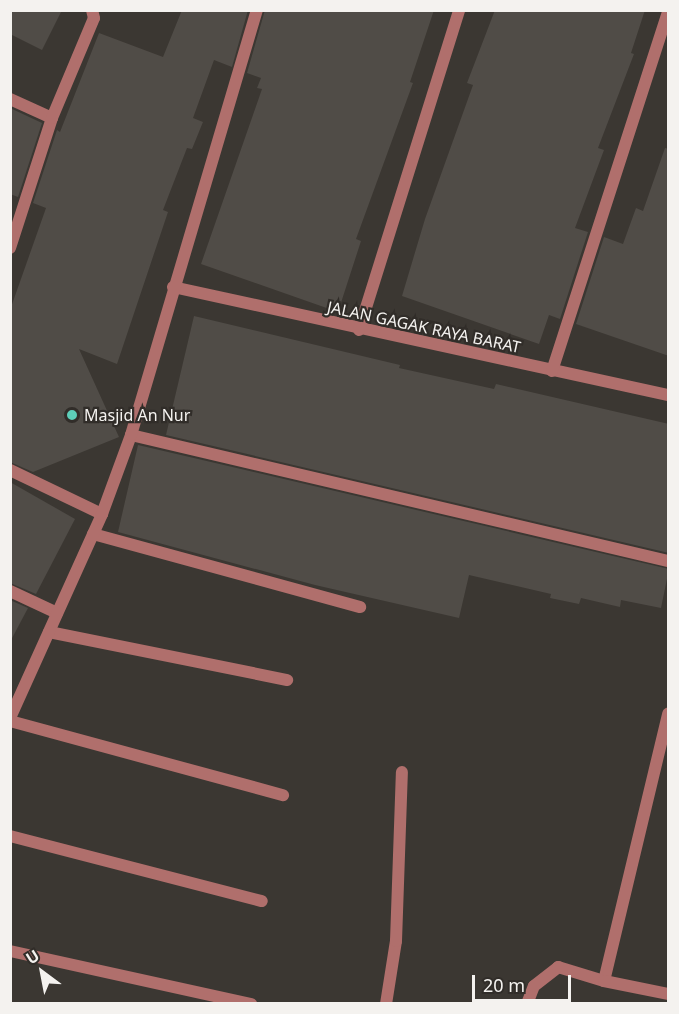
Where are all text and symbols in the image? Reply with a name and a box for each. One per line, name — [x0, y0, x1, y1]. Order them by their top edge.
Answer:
street label: JALAN GAGAK RAYA BARAT — [326, 297, 522, 357]
place label: Masjid An Nur — [84, 405, 190, 425]
marker: Masjid An Nur — [65, 408, 79, 422]
north arrow — [12, 942, 72, 1002]
text: U — [21, 944, 43, 969]
scale bar — [475, 963, 574, 1001]
text: 20 m — [483, 973, 525, 997]

